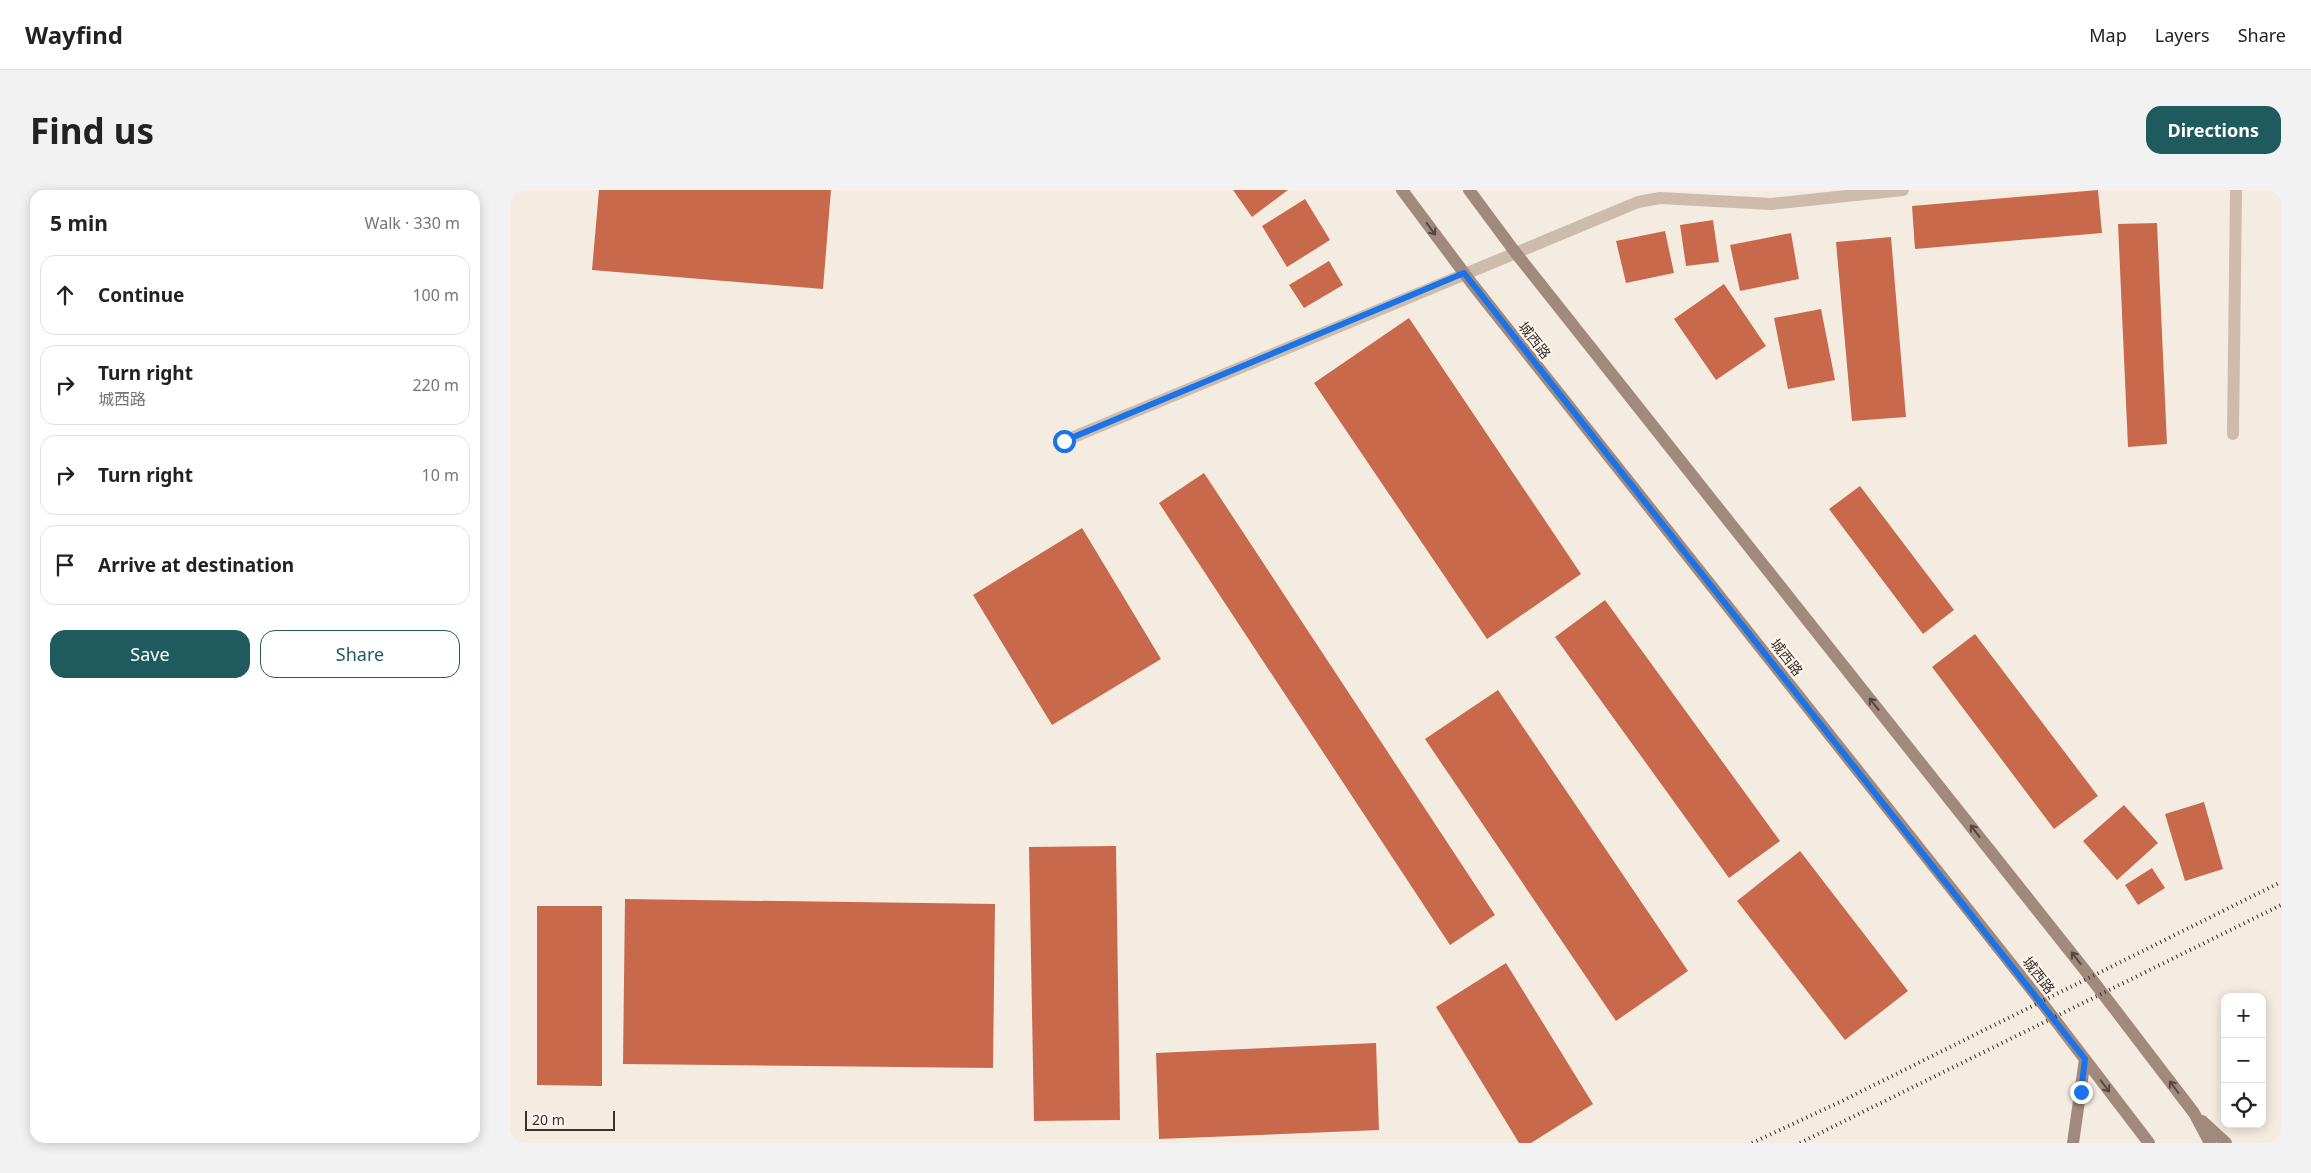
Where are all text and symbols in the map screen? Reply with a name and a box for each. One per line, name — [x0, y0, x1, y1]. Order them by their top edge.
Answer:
text: Wayfind — [25, 18, 123, 51]
text: Map — [2089, 23, 2127, 47]
text: Layers — [2155, 23, 2210, 47]
text: Share — [2238, 23, 2286, 47]
button: Directions — [2146, 106, 2281, 154]
text: Find us — [30, 107, 154, 154]
text: 5 min — [50, 209, 108, 237]
text: Walk · 330 m — [365, 212, 460, 234]
one-way arrow — [1426, 222, 1436, 236]
icon: ahead — [51, 281, 79, 309]
text: Continue — [98, 282, 184, 308]
text: 100 m — [412, 284, 459, 306]
street label: 城西路 — [1515, 318, 1555, 362]
text: Turn right — [98, 360, 193, 386]
icon: right — [51, 371, 79, 399]
text: 220 m — [412, 374, 459, 396]
text: 城西路 — [98, 388, 146, 410]
route start — [1053, 430, 1076, 453]
icon: right — [51, 461, 79, 489]
text: Turn right — [98, 462, 193, 488]
text: 10 m — [422, 464, 459, 486]
icon: arrive — [51, 551, 79, 579]
text: Arrive at destination — [98, 552, 294, 578]
button: Save — [50, 630, 250, 678]
button: Share — [260, 630, 460, 678]
street label: 城西路 — [1767, 635, 1807, 679]
one-way arrow — [1868, 698, 1879, 711]
one-way arrow — [1969, 825, 1980, 838]
one-way arrow — [2070, 952, 2081, 965]
street label: 城西路 — [2019, 953, 2059, 997]
map controls — [2221, 993, 2266, 1128]
button: + — [2221, 993, 2266, 1038]
button: − — [2221, 1038, 2266, 1083]
one-way arrow — [2100, 1079, 2111, 1092]
route end — [2070, 1081, 2093, 1104]
one-way arrow — [2169, 1081, 2180, 1094]
button: locate — [2221, 1083, 2266, 1128]
scale bar — [525, 1108, 615, 1131]
text: 20 m — [532, 1110, 565, 1129]

